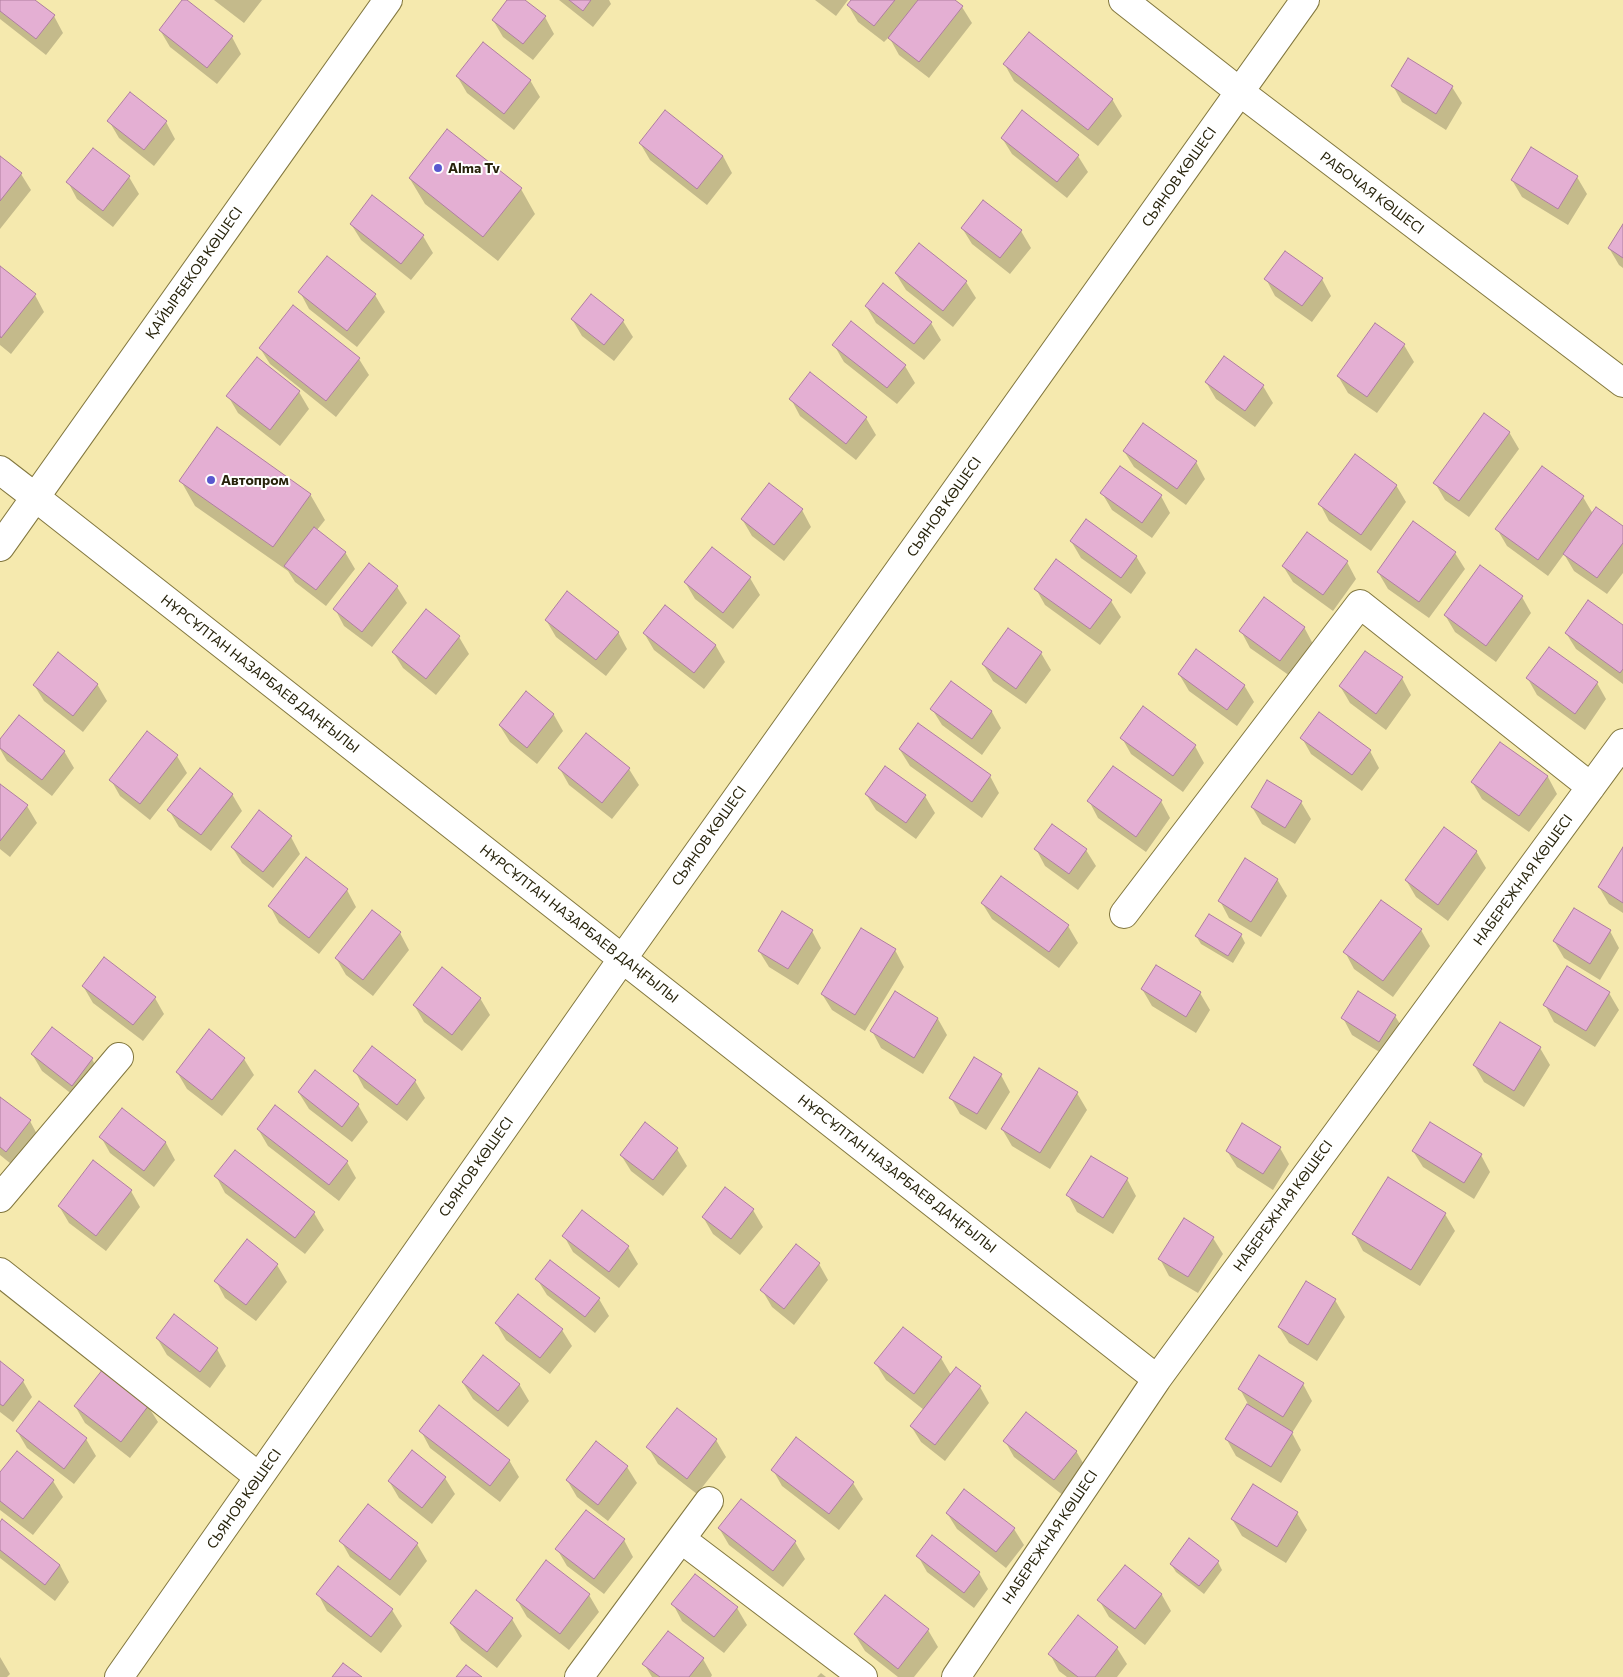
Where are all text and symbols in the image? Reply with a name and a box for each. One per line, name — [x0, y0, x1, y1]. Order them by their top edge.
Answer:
street label: СЬЯНОВ КӨШЕСІ — [1138, 124, 1220, 230]
street label: РАБОЧАЯ КӨШЕСІ — [1317, 148, 1427, 238]
place label: Alma Tv — [448, 160, 500, 176]
marker: Alma Tv — [432, 162, 444, 174]
street label: ҚАЙЫРБЕКОВ КӨШЕСІ — [142, 204, 246, 342]
street label: СЬЯНОВ КӨШЕСІ — [903, 454, 985, 560]
place label: Автопром — [221, 472, 289, 488]
marker: Автопром — [205, 474, 217, 486]
street label: НҰРСҰЛТАН НАЗАРБАЕВ ДАҢҒЫЛЫ — [157, 591, 363, 757]
street label: СЬЯНОВ КӨШЕСІ — [668, 783, 750, 889]
street label: НАБЕРЕЖНАЯ КӨШЕСІ — [1470, 811, 1576, 949]
street label: НҰРСҰЛТАН НАЗАРБАЕВ ДАҢҒЫЛЫ — [476, 841, 682, 1007]
street label: НҰРСҰЛТАН НАЗАРБАЕВ ДАҢҒЫЛЫ — [794, 1091, 1000, 1257]
street label: СЬЯНОВ КӨШЕСІ — [435, 1114, 517, 1220]
street label: НАБЕРЕЖНАЯ КӨШЕСІ — [1230, 1137, 1336, 1275]
street label: СЬЯНОВ КӨШЕСІ — [203, 1446, 285, 1552]
street label: НАБЕРЕЖНАЯ КӨШЕСІ — [999, 1467, 1101, 1607]

